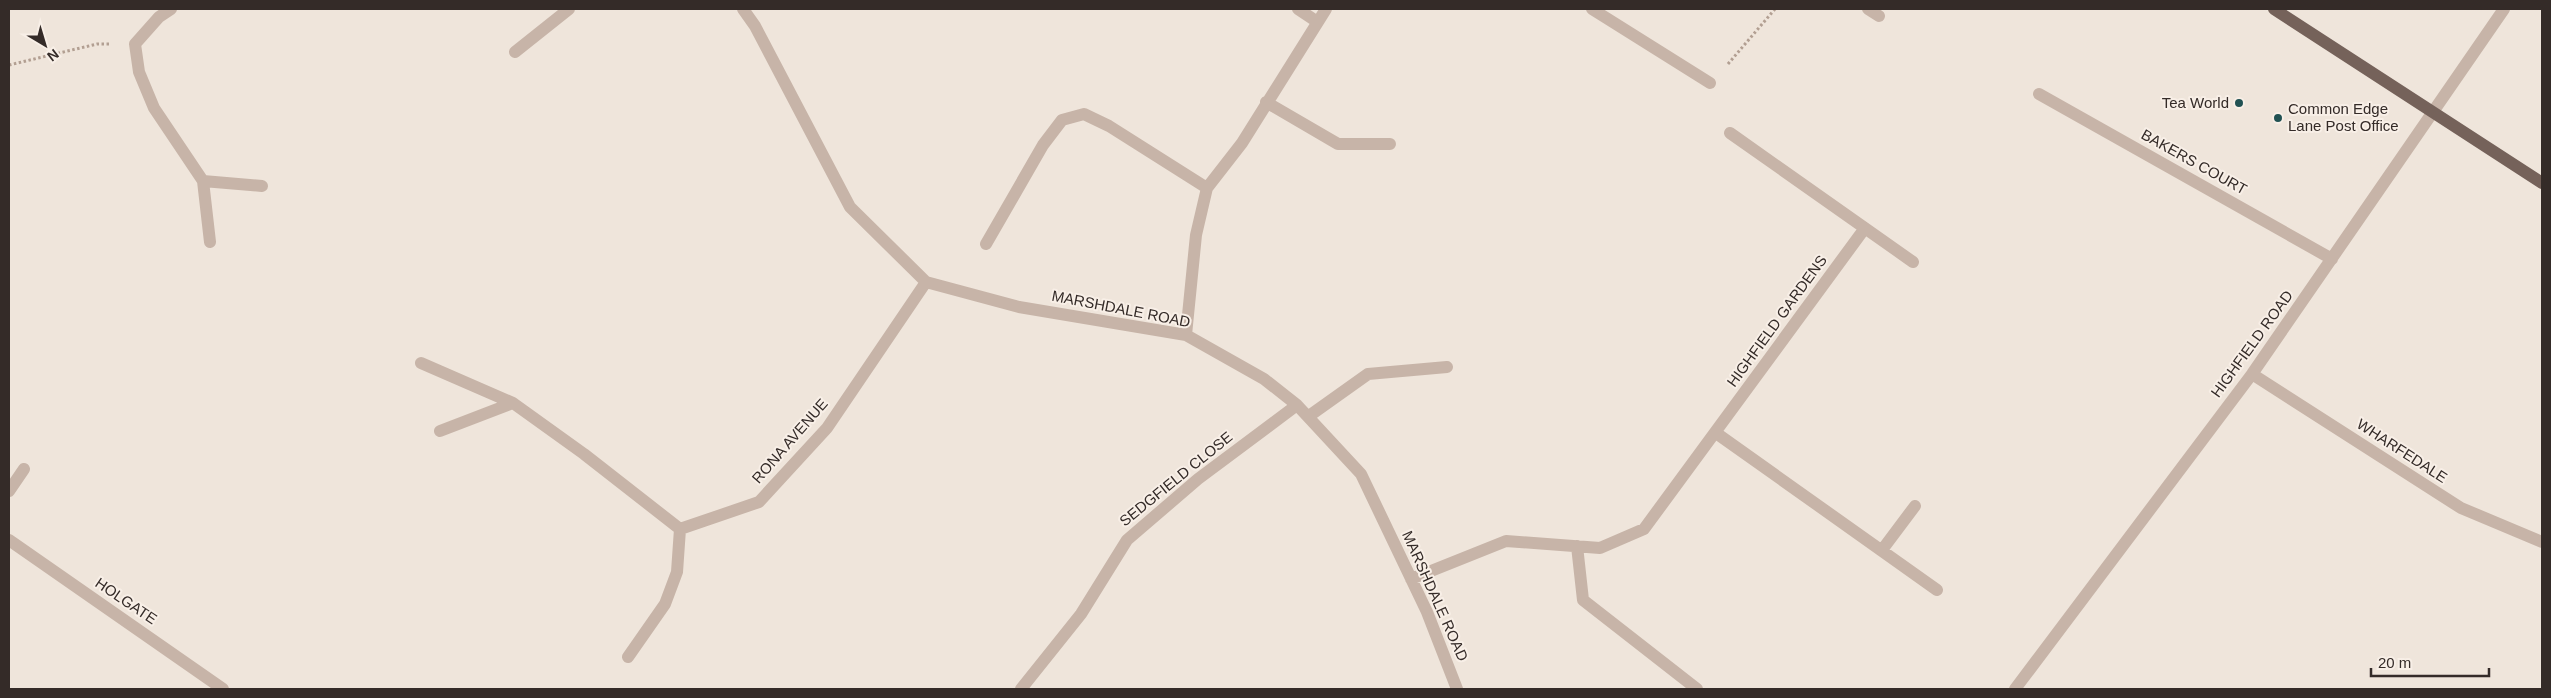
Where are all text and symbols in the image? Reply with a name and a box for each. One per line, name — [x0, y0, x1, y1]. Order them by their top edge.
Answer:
north arrow — [20, 20, 70, 70]
text: N — [44, 46, 62, 65]
place label: Tea World — [2162, 94, 2229, 111]
marker: Tea World — [2233, 97, 2245, 109]
place label: Common Edge Lane Post Office — [2288, 100, 2399, 134]
marker: Common Edge Lane Post Office — [2272, 112, 2284, 124]
street label: BAKERS COURT — [2138, 126, 2250, 198]
street label: HIGHFIELD GARDENS — [1723, 252, 1830, 390]
street label: MARSHDALE ROAD — [1050, 287, 1192, 330]
street label: HIGHFIELD ROAD — [2207, 287, 2296, 400]
street label: RONA AVENUE — [748, 395, 831, 486]
street label: WHARFEDALE — [2354, 415, 2451, 486]
street label: SEDGFIELD CLOSE — [1116, 428, 1235, 529]
street label: MARSHDALE ROAD — [1399, 528, 1472, 664]
street label: HOLGATE — [92, 574, 160, 627]
scale bar — [2371, 646, 2488, 678]
text: 20 m — [2378, 654, 2411, 671]

